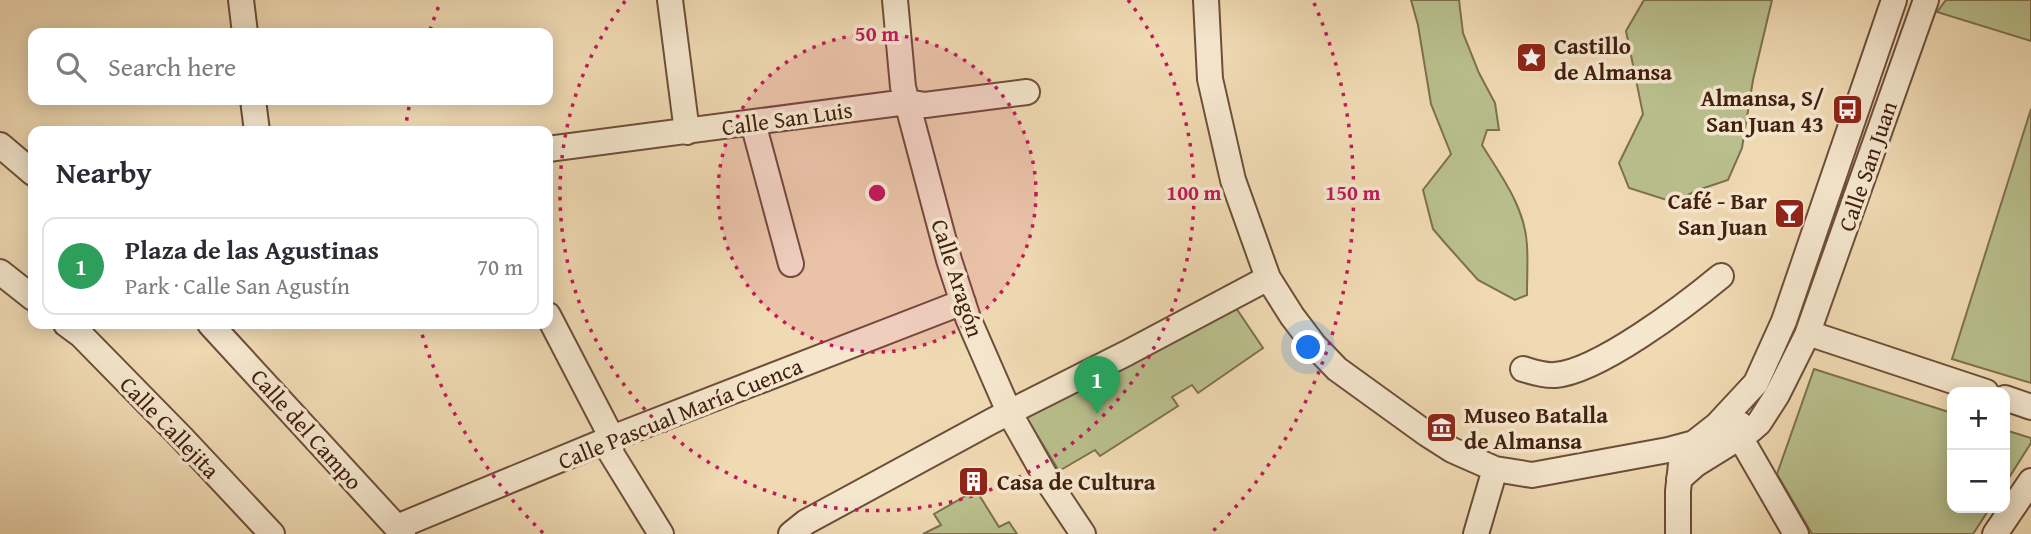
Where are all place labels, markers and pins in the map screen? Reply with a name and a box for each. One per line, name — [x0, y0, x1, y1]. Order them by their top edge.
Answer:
place label: Castillo de Almansa — [1554, 29, 1672, 88]
place icon: Castillo de Almansa — [1514, 41, 1548, 75]
place label: Almansa, S/ San Juan 43 — [1701, 81, 1824, 140]
bus stop icon: Almansa, S/ San Juan 43 — [1830, 93, 1864, 127]
centre of rings — [865, 181, 889, 205]
place label: Café - Bar San Juan — [1668, 184, 1767, 243]
bar icon: Café - Bar San Juan — [1773, 196, 1807, 230]
pin: 1 — [1074, 356, 1120, 414]
place label: Museo Batalla de Almansa — [1464, 398, 1608, 457]
museum icon: Museo Batalla de Almansa — [1424, 410, 1458, 444]
building icon: Casa de Cultura — [957, 464, 991, 498]
place label: Casa de Cultura — [997, 465, 1156, 498]

